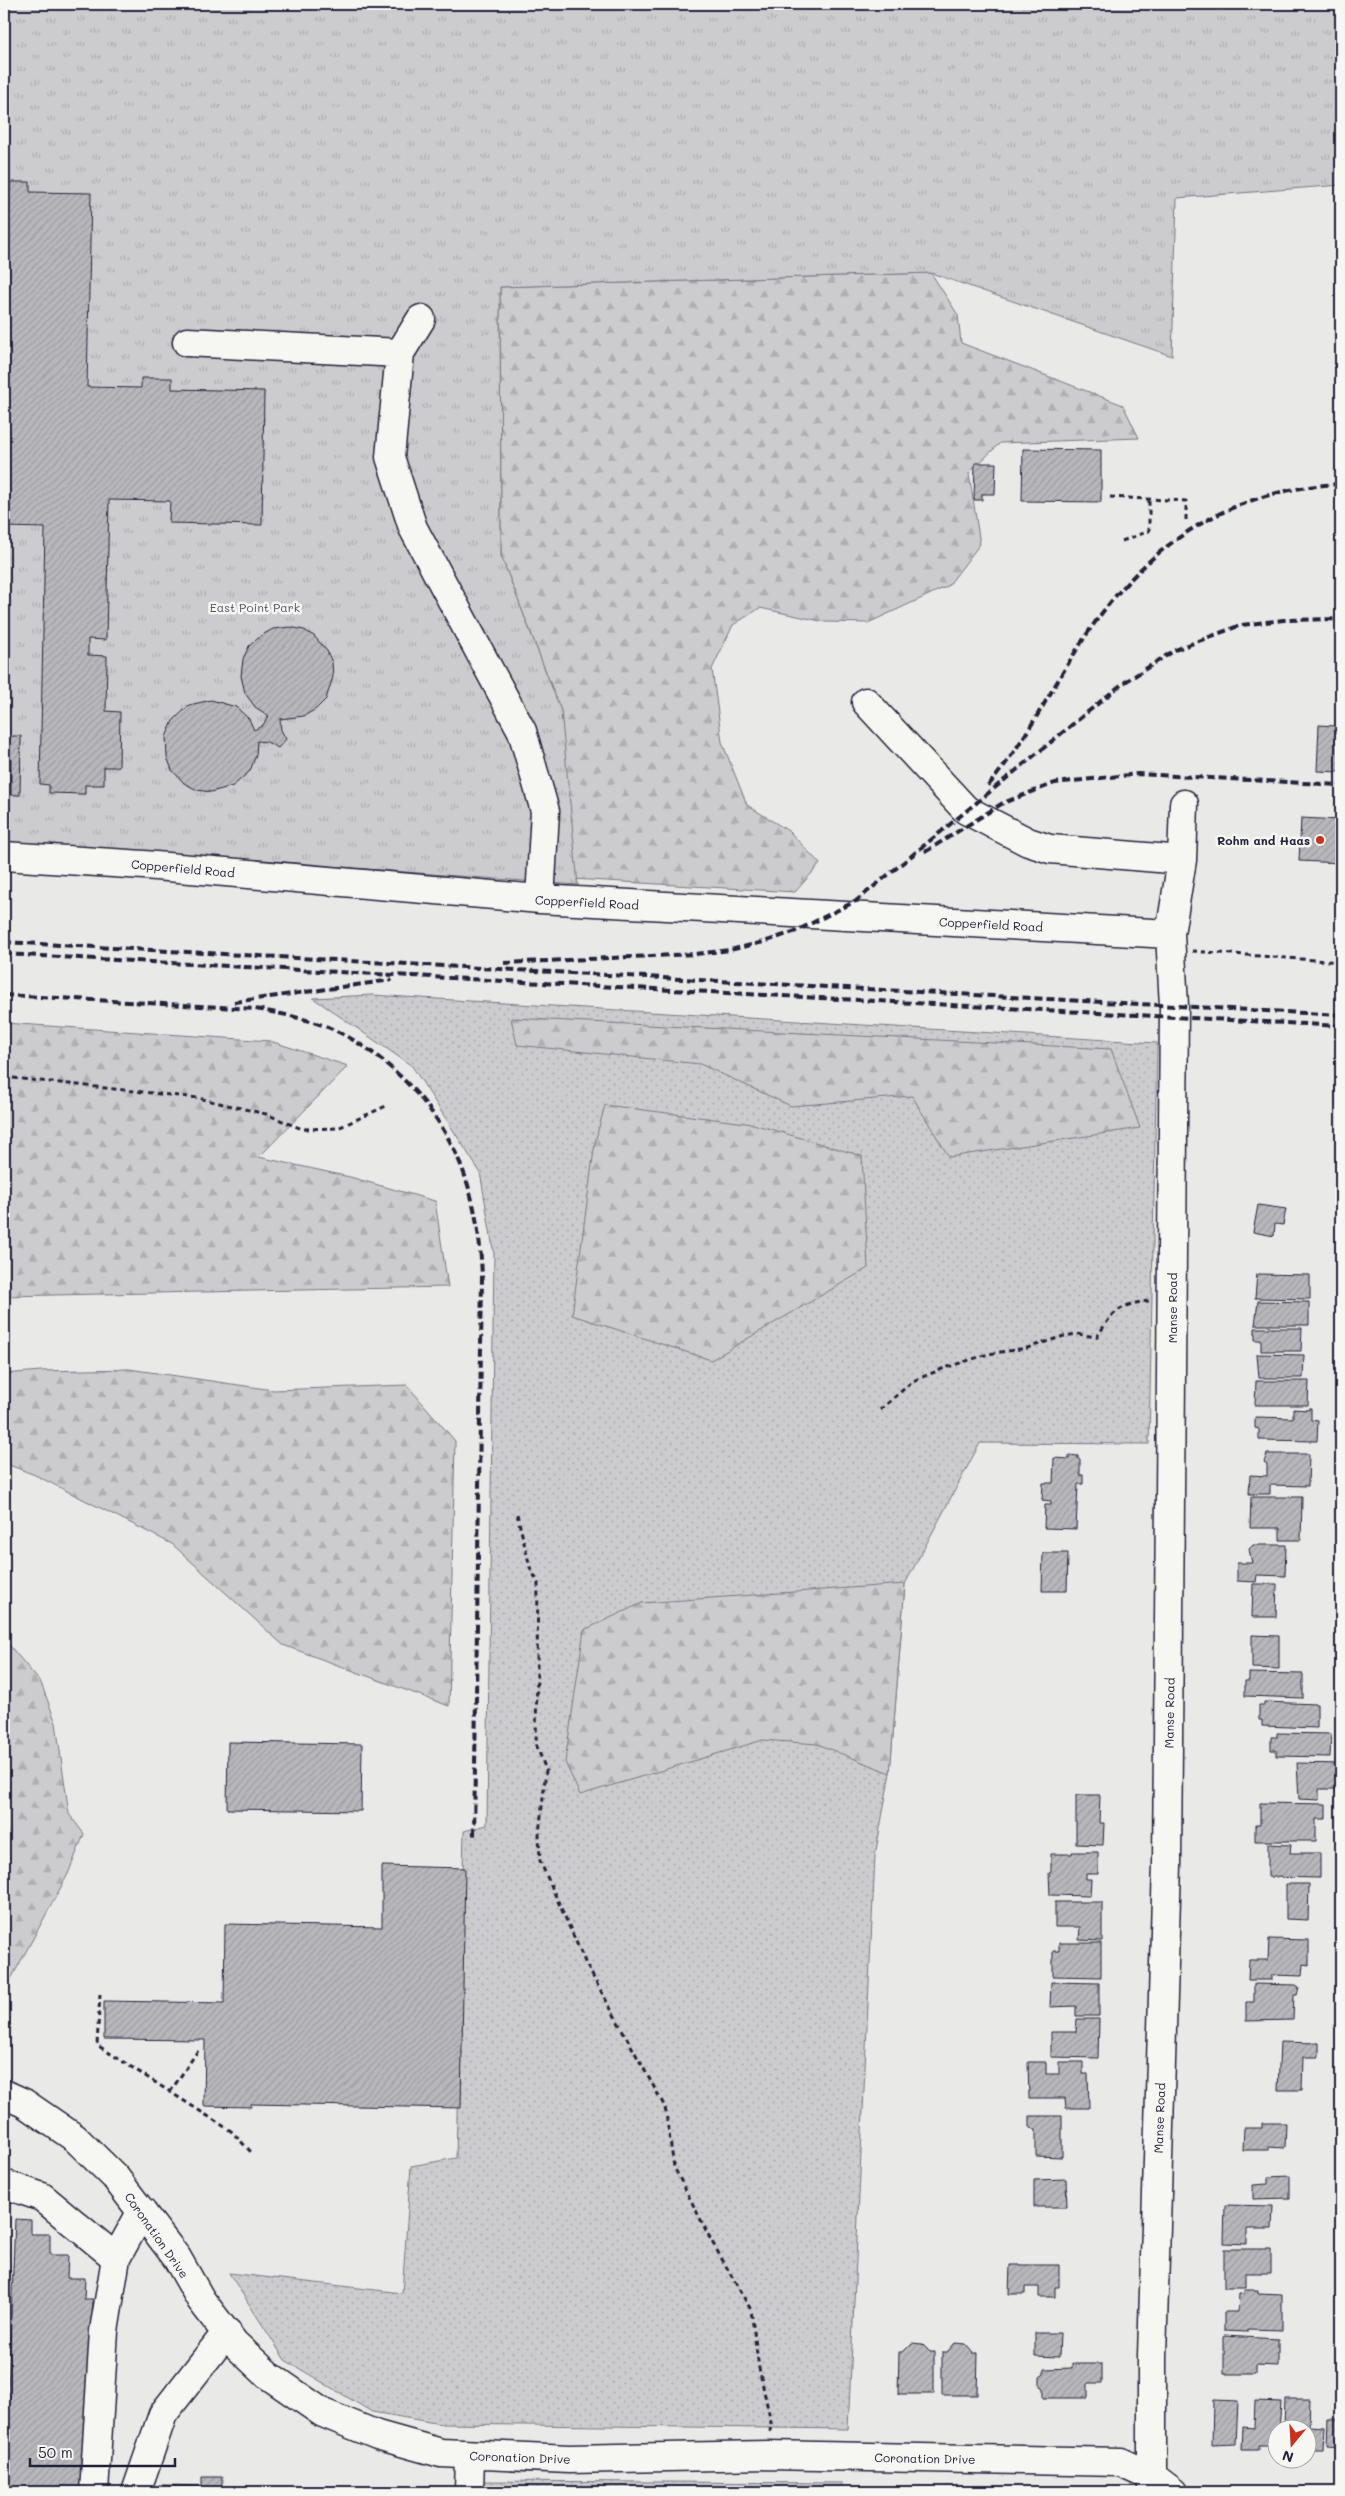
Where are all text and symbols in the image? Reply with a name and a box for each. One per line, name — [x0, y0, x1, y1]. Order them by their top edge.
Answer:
park label: East Point Park — [210, 599, 300, 615]
place label: Rohm and Haas — [1217, 832, 1310, 848]
marker: Rohm and Haas — [1314, 834, 1326, 846]
street label: Copperfield Road — [130, 855, 236, 881]
street label: Copperfield Road — [535, 891, 640, 913]
street label: Copperfield Road — [939, 913, 1044, 935]
street label: Manse Road — [1164, 1272, 1180, 1343]
street label: Manse Road — [1160, 1677, 1178, 1748]
street label: Manse Road — [1150, 2082, 1168, 2154]
street label: Coronation Drive — [121, 2189, 193, 2281]
north arrow — [1268, 2418, 1318, 2468]
scale bar — [30, 2436, 175, 2468]
text: 50 m — [38, 2442, 73, 2462]
text: N — [1280, 2446, 1296, 2468]
street label: Coronation Drive — [469, 2447, 571, 2467]
street label: Coronation Drive — [874, 2449, 976, 2467]

